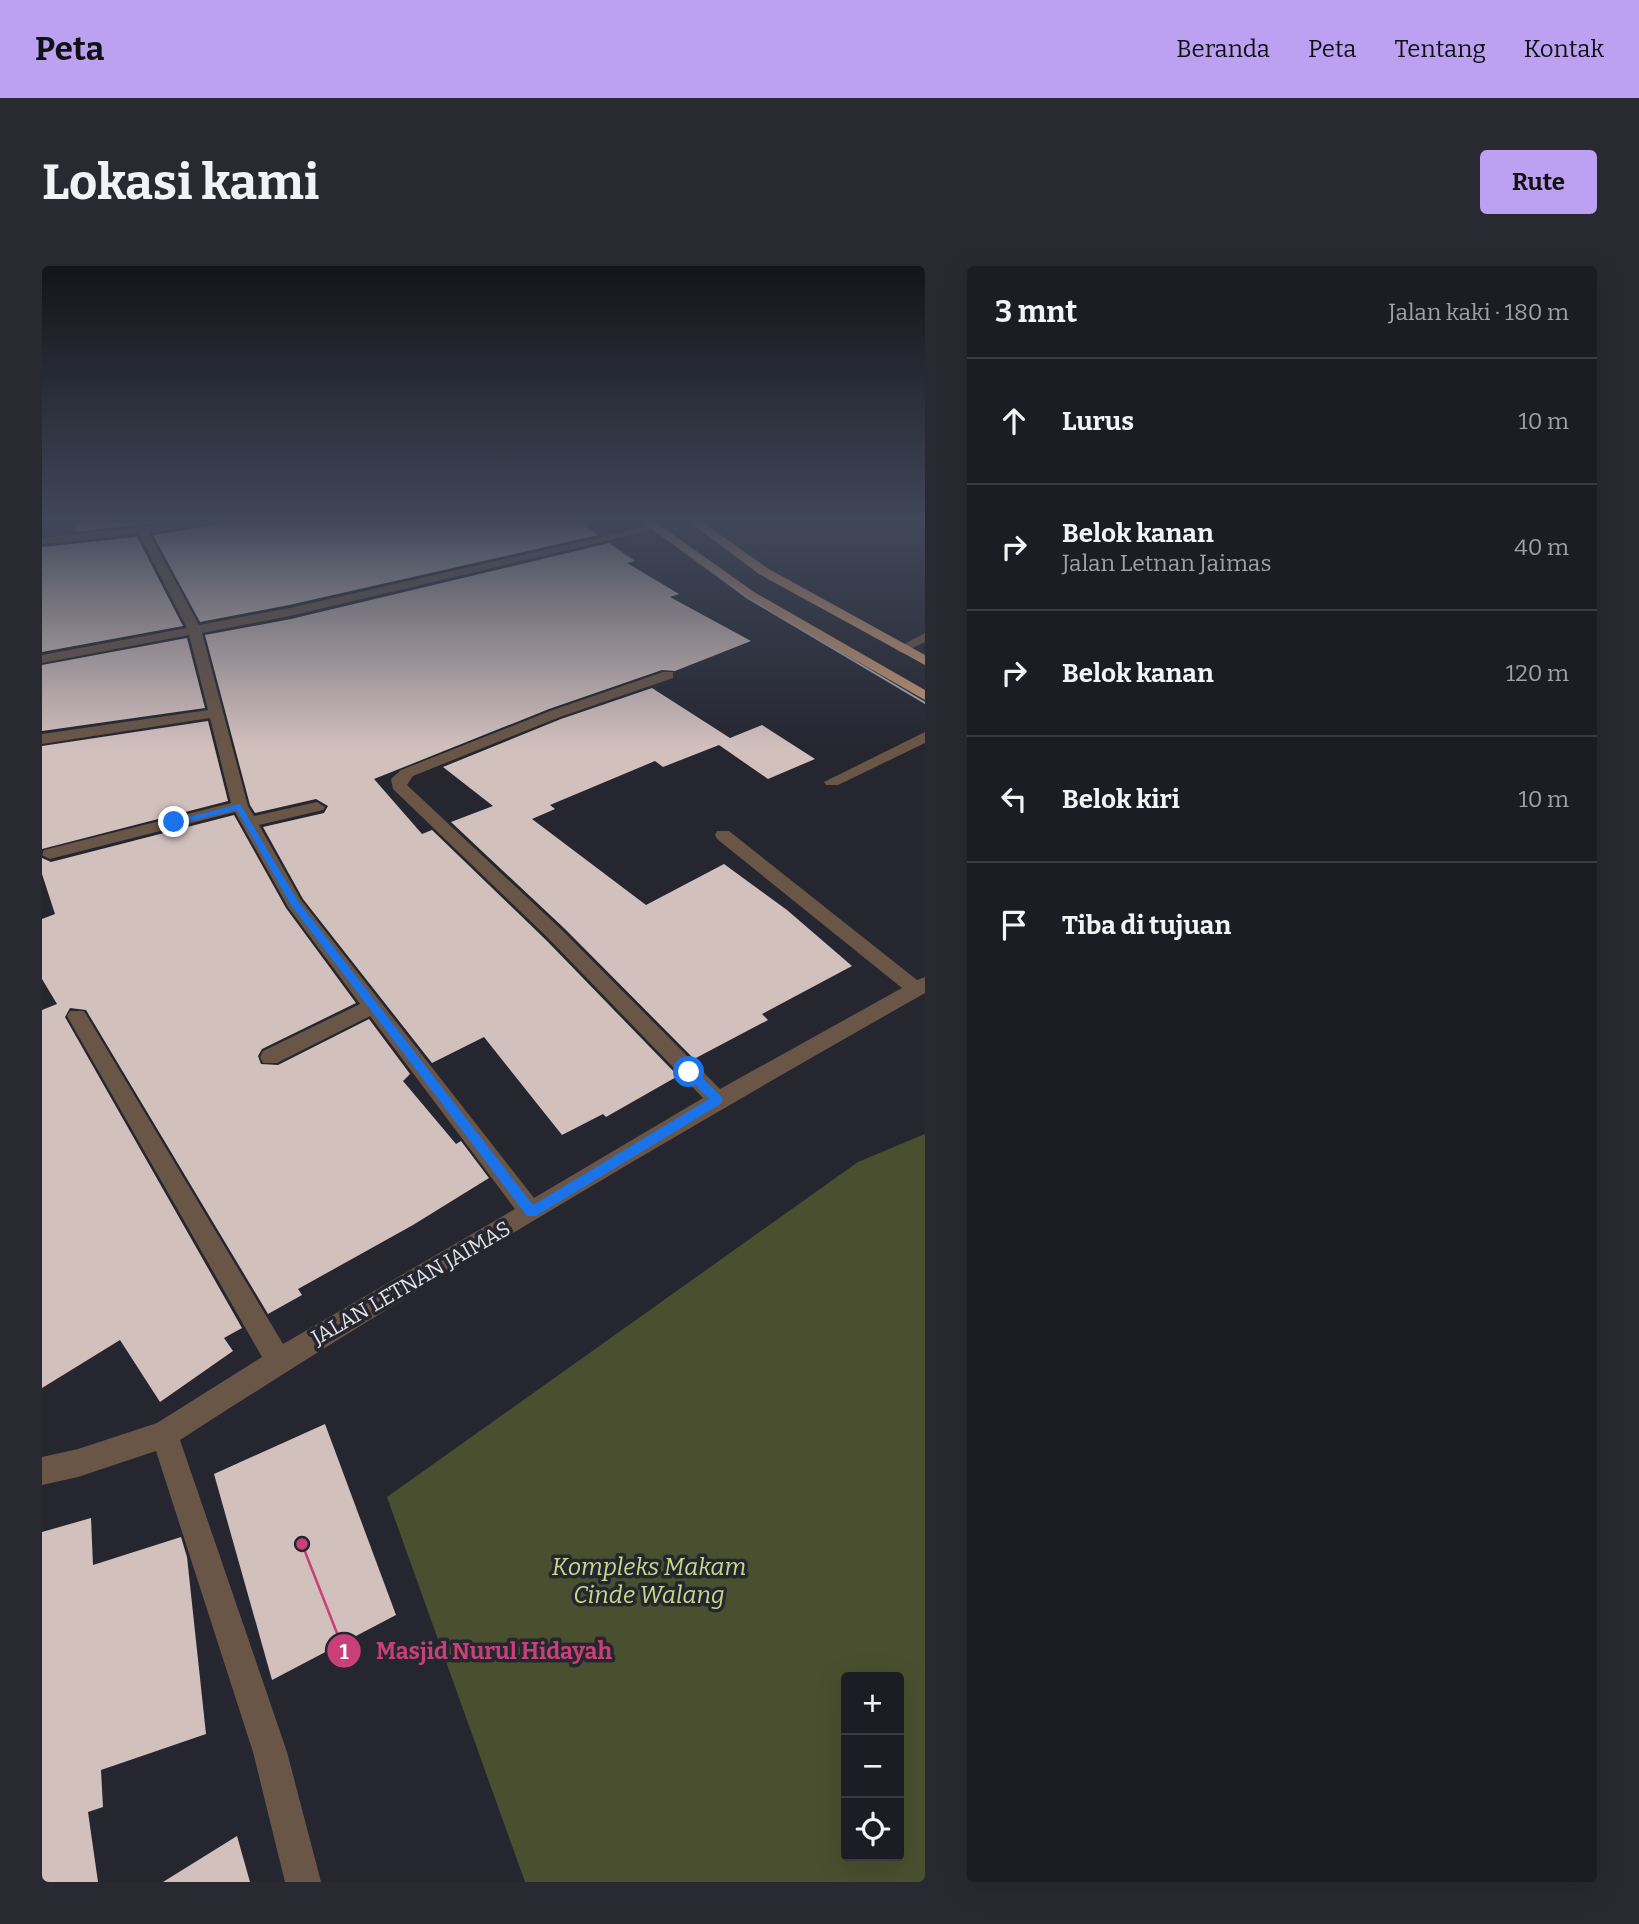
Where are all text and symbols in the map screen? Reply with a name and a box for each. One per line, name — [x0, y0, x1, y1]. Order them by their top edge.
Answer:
text: Peta — [35, 29, 104, 69]
text: Beranda — [1176, 35, 1270, 63]
text: Peta — [1308, 35, 1357, 63]
text: Tentang — [1395, 35, 1486, 63]
text: Kontak — [1524, 35, 1604, 63]
button: Rute — [1480, 150, 1597, 214]
text: Lokasi kami — [42, 153, 319, 212]
text: 3 mnt — [995, 294, 1077, 330]
text: Jalan kaki · 180 m — [1388, 298, 1569, 326]
icon: ahead — [995, 402, 1033, 440]
text: Lurus — [1062, 406, 1134, 437]
text: 10 m — [1518, 407, 1569, 435]
text: Belok kanan — [1062, 518, 1214, 549]
icon: right — [995, 528, 1033, 566]
text: 40 m — [1514, 533, 1569, 561]
text: Jalan Letnan Jaimas — [1062, 549, 1271, 577]
icon: right — [995, 654, 1033, 692]
text: Belok kanan — [1062, 658, 1214, 689]
text: 120 m — [1506, 659, 1569, 687]
icon: left — [995, 780, 1033, 818]
text: Belok kiri — [1062, 784, 1180, 815]
text: 10 m — [1518, 785, 1569, 813]
route end — [158, 806, 189, 837]
icon: arrive — [995, 906, 1033, 944]
text: Tiba di tujuan — [1062, 910, 1231, 941]
route start — [673, 1056, 704, 1087]
street label: JALAN LETNAN JAIMAS — [306, 1215, 515, 1351]
park label: Kompleks Makam Cinde Walang — [552, 1553, 746, 1609]
callout: Masjid Nurul Hidayah — [327, 1629, 626, 1673]
text: Masjid Nurul Hidayah — [376, 1637, 612, 1665]
text: 1 — [339, 1639, 349, 1665]
map controls — [841, 1672, 904, 1861]
button: + — [841, 1672, 904, 1735]
button: − — [841, 1735, 904, 1798]
button: locate — [841, 1798, 904, 1861]

